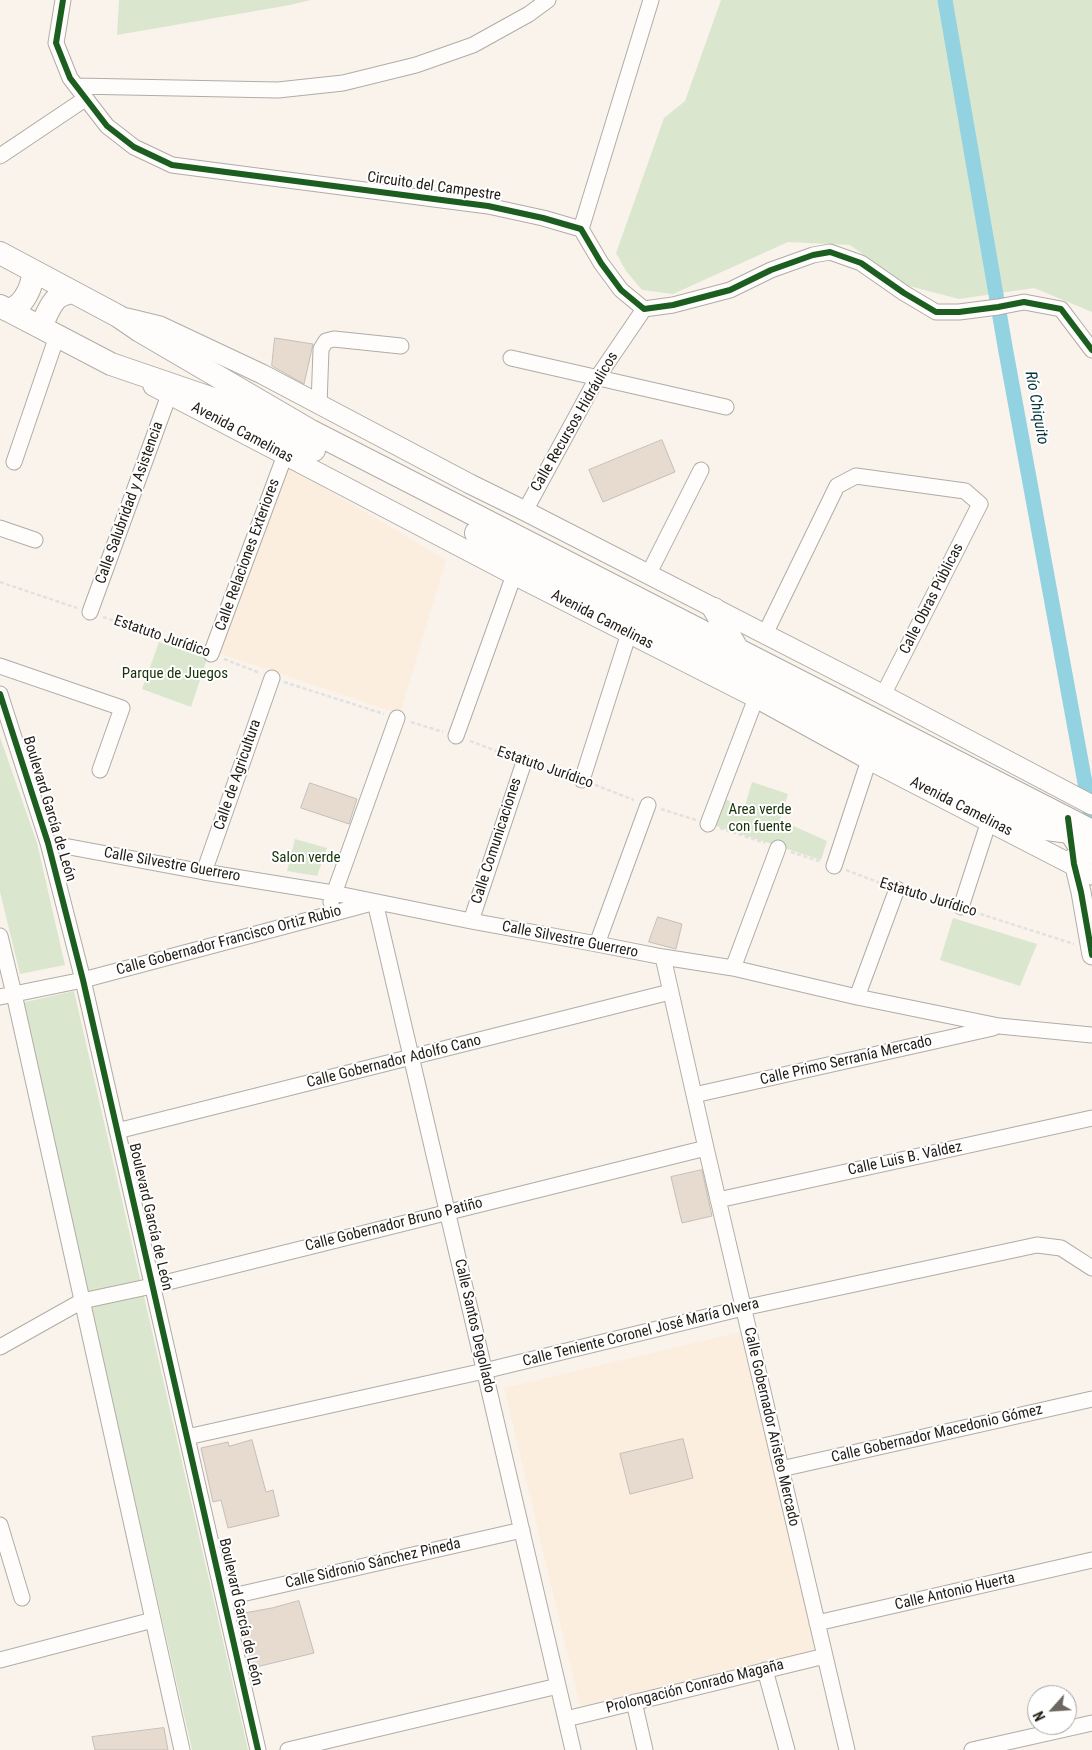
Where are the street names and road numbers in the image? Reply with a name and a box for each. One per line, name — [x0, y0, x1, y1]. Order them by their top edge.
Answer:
street label: Circuito del Campestre — [366, 169, 502, 205]
street label: Calle Recursos Hidráulicos — [528, 349, 622, 495]
street label: Avenida Camelinas — [188, 399, 296, 467]
street label: Calle Salubridad y Asistencia — [92, 419, 168, 587]
street label: Calle Relaciones Exteriores — [212, 477, 284, 633]
street label: Calle Obras Públicas — [896, 541, 968, 657]
street label: Avenida Camelinas — [548, 586, 656, 654]
street label: Estatuto Jurídico — [111, 612, 213, 662]
street label: Calle de Agricultura — [211, 717, 265, 833]
street label: Boulevard García de León — [18, 734, 80, 884]
street label: Estatuto Jurídico — [494, 743, 596, 793]
street label: Avenida Camelinas — [907, 773, 1015, 841]
street label: Calle Comunicaciones — [468, 776, 526, 906]
street label: Calle Silvestre Guerrero — [102, 844, 242, 886]
street label: Estatuto Jurídico — [877, 875, 979, 921]
street label: Calle Gobernador Francisco Ortiz Rubio — [115, 902, 343, 980]
street label: Calle Silvestre Guerrero — [500, 918, 640, 962]
street label: Calle Gobernador Adolfo Cano — [305, 1032, 483, 1092]
street label: Calle Primo Serranía Mercado — [758, 1032, 934, 1090]
street label: Calle Luis B. Valdez — [846, 1138, 964, 1180]
street label: Boulevard García de León — [124, 1142, 176, 1292]
street label: Calle Gobernador Bruno Patiño — [303, 1194, 485, 1256]
street label: Calle Santos Degollado — [450, 1257, 498, 1395]
street label: Calle Teniente Coronel José María Olvera — [521, 1295, 761, 1371]
street label: Calle Gobernador Aristeo Mercado — [739, 1326, 803, 1528]
street label: Calle Gobernador Macedonio Gómez — [830, 1401, 1044, 1467]
street label: Calle Sidronio Sánchez Pineda — [284, 1535, 462, 1593]
street label: Boulevard García de León — [214, 1537, 266, 1687]
street label: Calle Antonio Huerta — [893, 1569, 1017, 1615]
street label: Prolongación Conrado Magaña — [604, 1656, 786, 1718]

